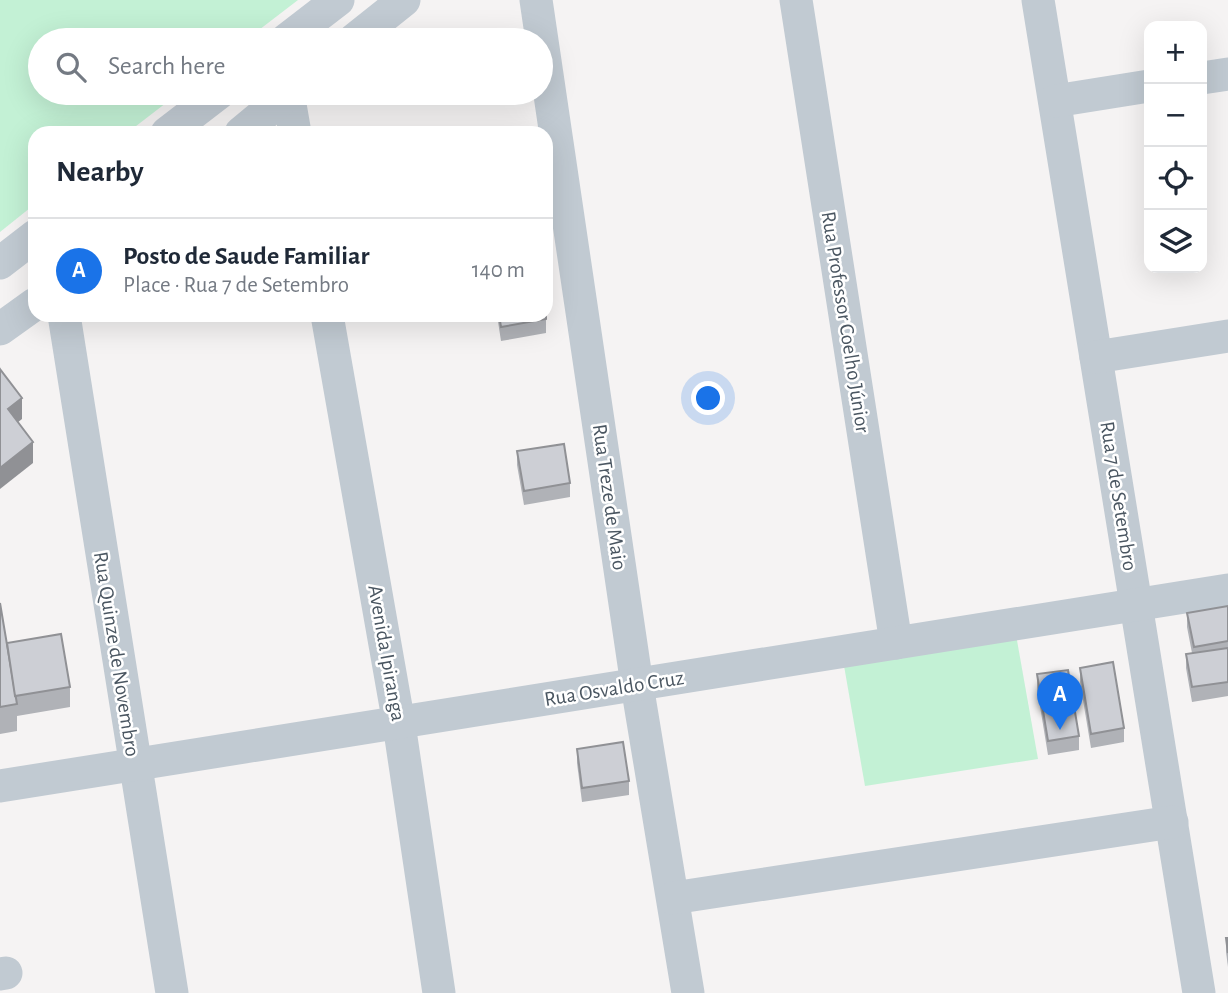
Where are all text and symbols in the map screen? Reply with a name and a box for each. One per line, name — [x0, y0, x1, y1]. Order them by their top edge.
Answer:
map controls — [1144, 21, 1207, 273]
button: + — [1144, 21, 1207, 84]
search box — [28, 28, 553, 105]
icon: search — [52, 48, 90, 86]
text: Search here — [108, 53, 226, 79]
button: − — [1144, 84, 1207, 147]
button: locate — [1144, 147, 1207, 210]
text: Nearby — [56, 157, 144, 187]
street label: Rua Professor Coelho Júnior — [818, 210, 873, 435]
button: layers — [1144, 210, 1207, 273]
text: Posto de Saude Familiar — [123, 243, 369, 269]
text: A — [72, 259, 86, 282]
text: 140 m — [472, 259, 525, 282]
text: Place · Rua 7 de Setembro — [123, 274, 349, 297]
your location — [691, 381, 725, 415]
street label: Rua 7 de Setembro — [1096, 420, 1141, 572]
street label: Rua Treze de Maio — [589, 423, 630, 572]
street label: Rua Quinze de Novembro — [90, 550, 143, 758]
street label: Avenida Ipiranga — [364, 583, 409, 723]
street label: Rua Osvaldo Cruz — [543, 667, 685, 710]
pin: A — [1037, 672, 1083, 730]

